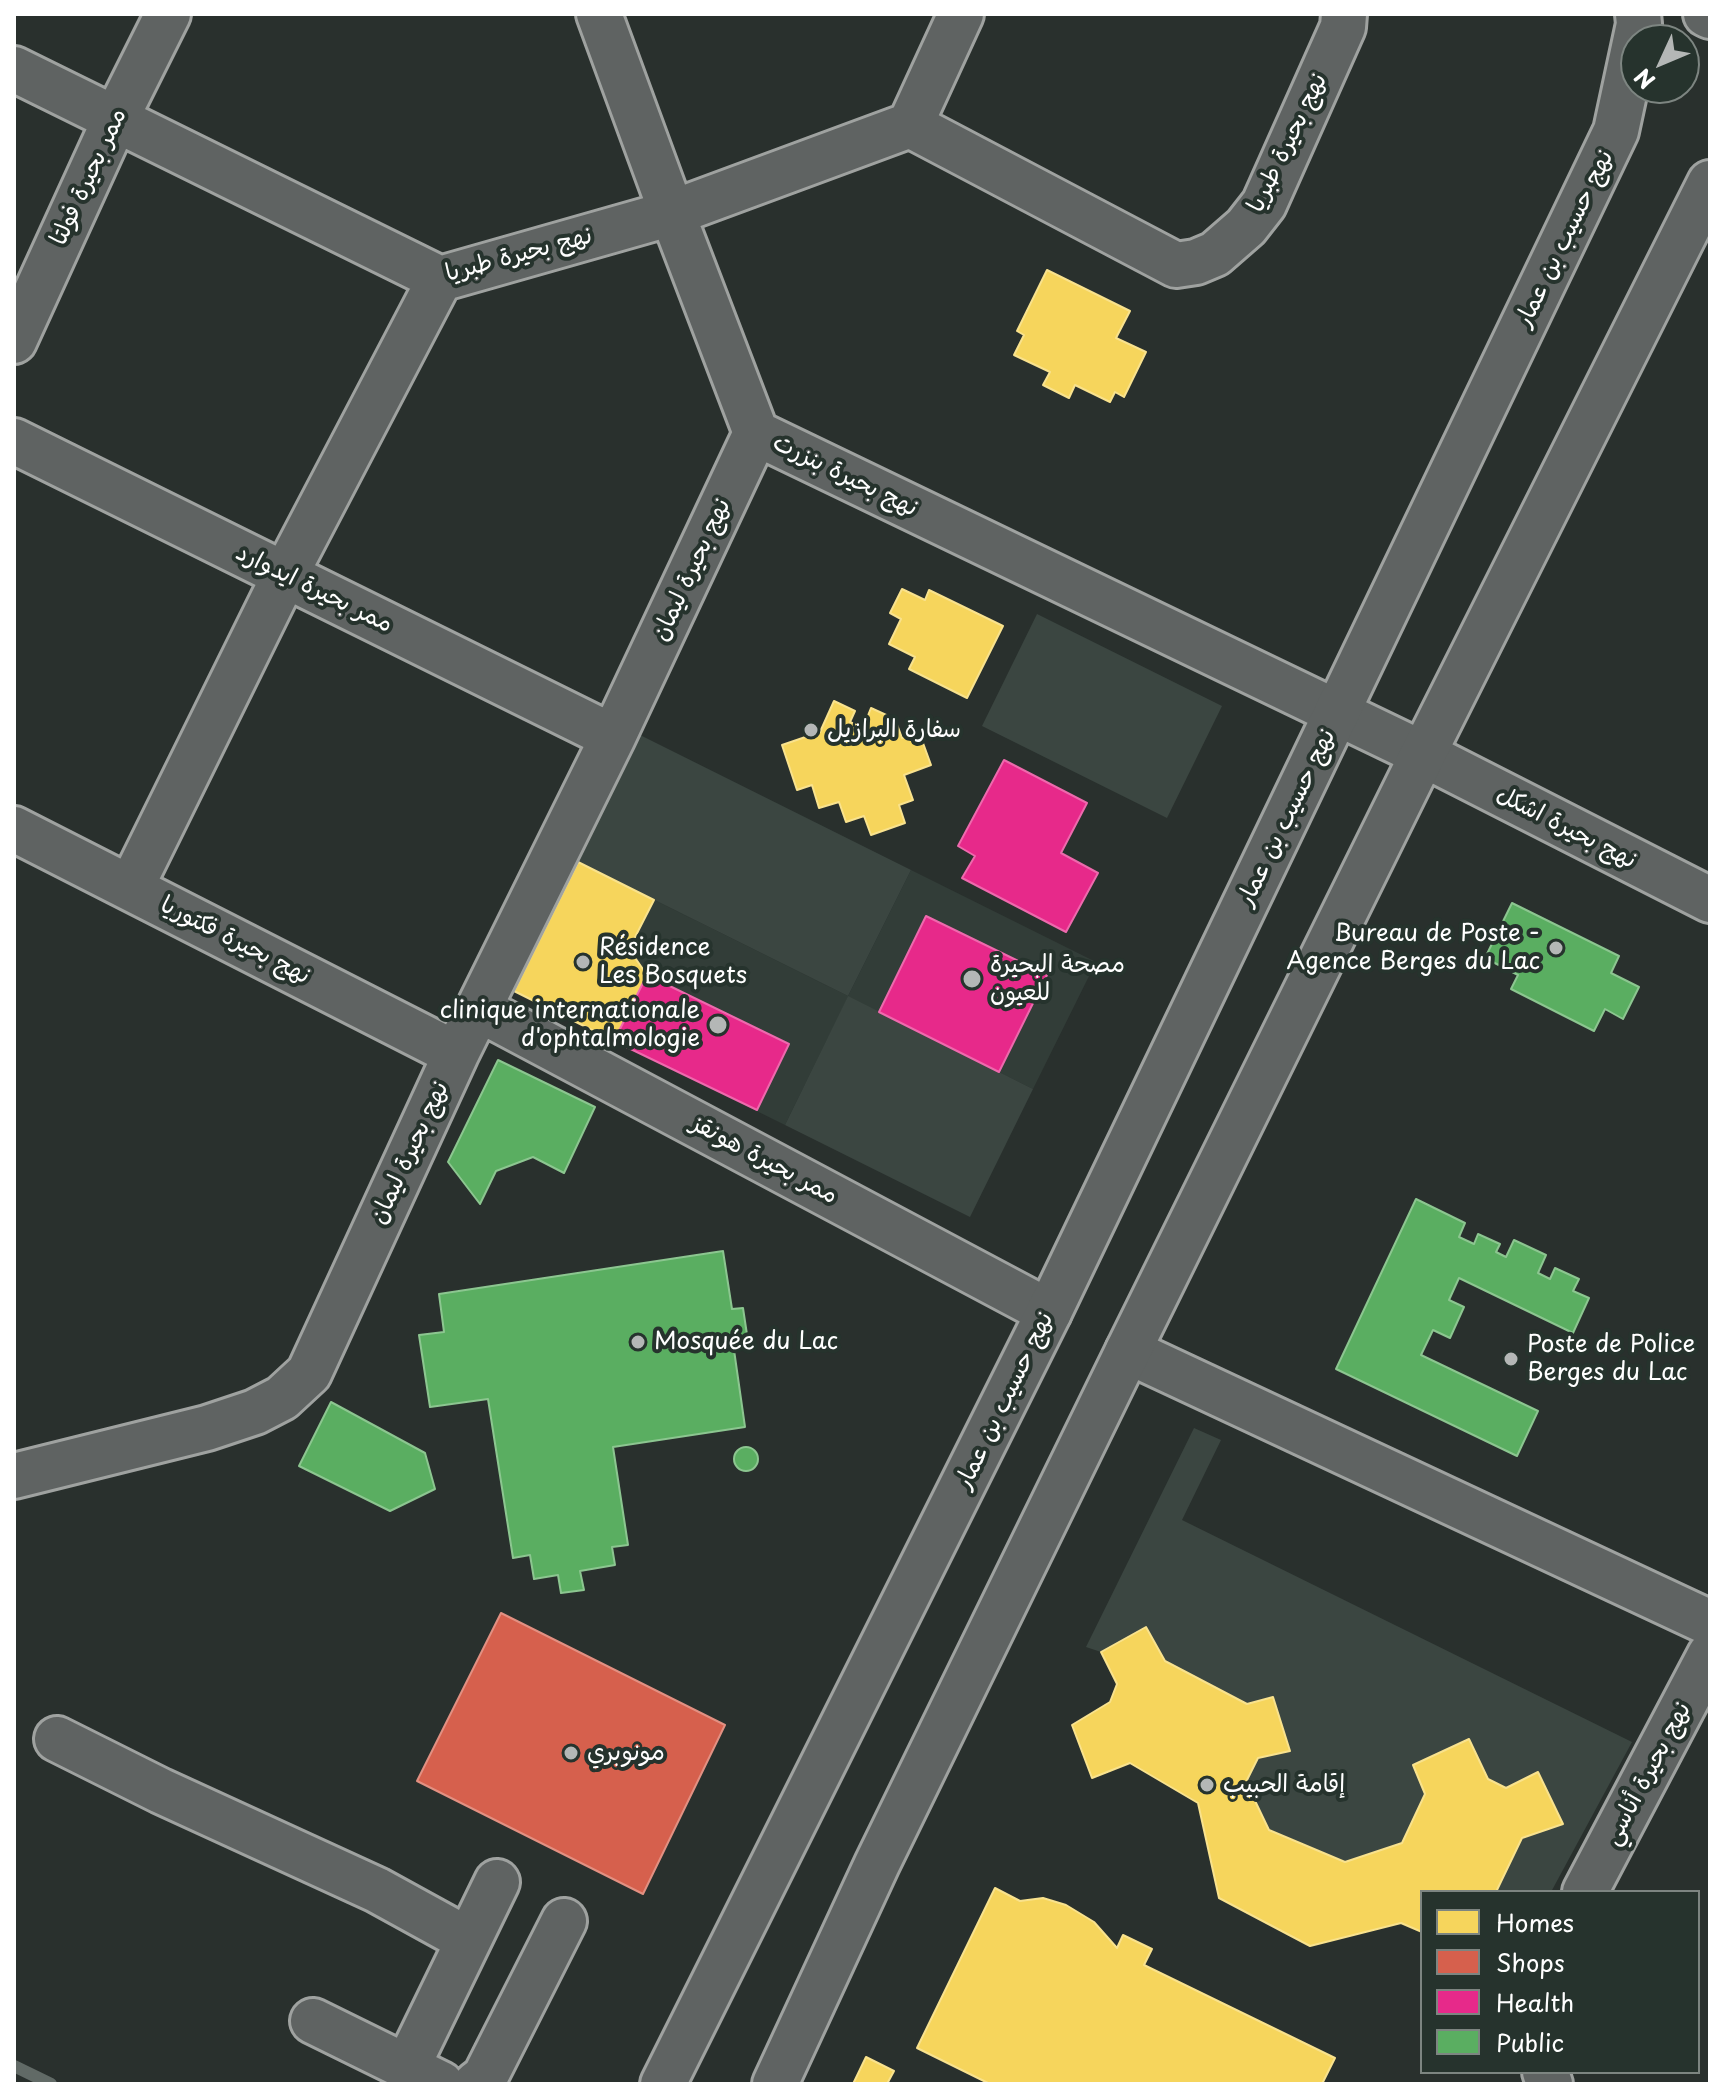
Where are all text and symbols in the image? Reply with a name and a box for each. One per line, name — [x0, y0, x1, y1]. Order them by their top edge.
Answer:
north arrow — [1620, 24, 1700, 104]
text: N — [1626, 62, 1662, 97]
street label: نهج بحيرة طبريا — [1242, 69, 1334, 217]
street label: ممر بحيرة فولتا — [45, 104, 133, 250]
street label: نهج حسيب بن عمار — [1510, 146, 1620, 332]
street label: نهج بحيرة طبريا — [442, 222, 596, 288]
street label: نهج بحيرة بنزرت — [768, 428, 922, 524]
street label: نهج بحيرة ليمان — [646, 494, 738, 646]
street label: ممر بحيرة ايدوارد — [231, 539, 397, 639]
place label: سفارة البرازيل — [827, 716, 961, 744]
marker: سفارة البرازيل — [802, 721, 820, 739]
street label: نهج حسيب بن عمار — [1232, 725, 1342, 911]
street label: نهج بحيرة اشكل — [1491, 780, 1641, 876]
street label: نهج بحيرة فكتوريا — [155, 891, 315, 991]
place label: Bureau de Poste - Agence Berges du Lac — [1286, 920, 1540, 976]
place label: Résidence Les Bosquets — [599, 934, 747, 990]
marker: Bureau de Poste - Agence Berges du Lac — [1547, 939, 1565, 957]
place label: مصحة البحيرة للعيون — [990, 951, 1125, 1007]
marker: Résidence Les Bosquets — [574, 953, 592, 971]
marker: مصحة البحيرة للعيون — [961, 968, 983, 990]
place label: clinique internationale d'ophtalmologie — [440, 997, 700, 1053]
marker: clinique internationale d'ophtalmologie — [707, 1014, 729, 1036]
street label: نهج بحيرة ليمان — [364, 1077, 456, 1229]
street label: ممر بحيرة هونقز — [686, 1109, 842, 1211]
street label: نهج حسيب بن عمار — [950, 1308, 1060, 1494]
place label: Mosquée du Lac — [654, 1328, 838, 1356]
place label: Poste de Police Berges du Lac — [1527, 1331, 1695, 1387]
marker: Mosquée du Lac — [629, 1333, 647, 1351]
marker: Poste de Police Berges du Lac — [1502, 1350, 1520, 1368]
street label: نهج بحيرة أناسي — [1598, 1697, 1698, 1851]
place label: مونوبري — [587, 1739, 665, 1767]
marker: مونوبري — [562, 1744, 580, 1762]
place label: إقامة الحبيب — [1223, 1771, 1345, 1799]
marker: إقامة الحبيب — [1198, 1776, 1216, 1794]
legend — [1420, 1890, 1700, 2074]
text: Homes — [1496, 1904, 1574, 1940]
text: Shops — [1496, 1944, 1565, 1980]
text: Health — [1496, 1984, 1574, 2020]
text: Public — [1496, 2024, 1564, 2060]

